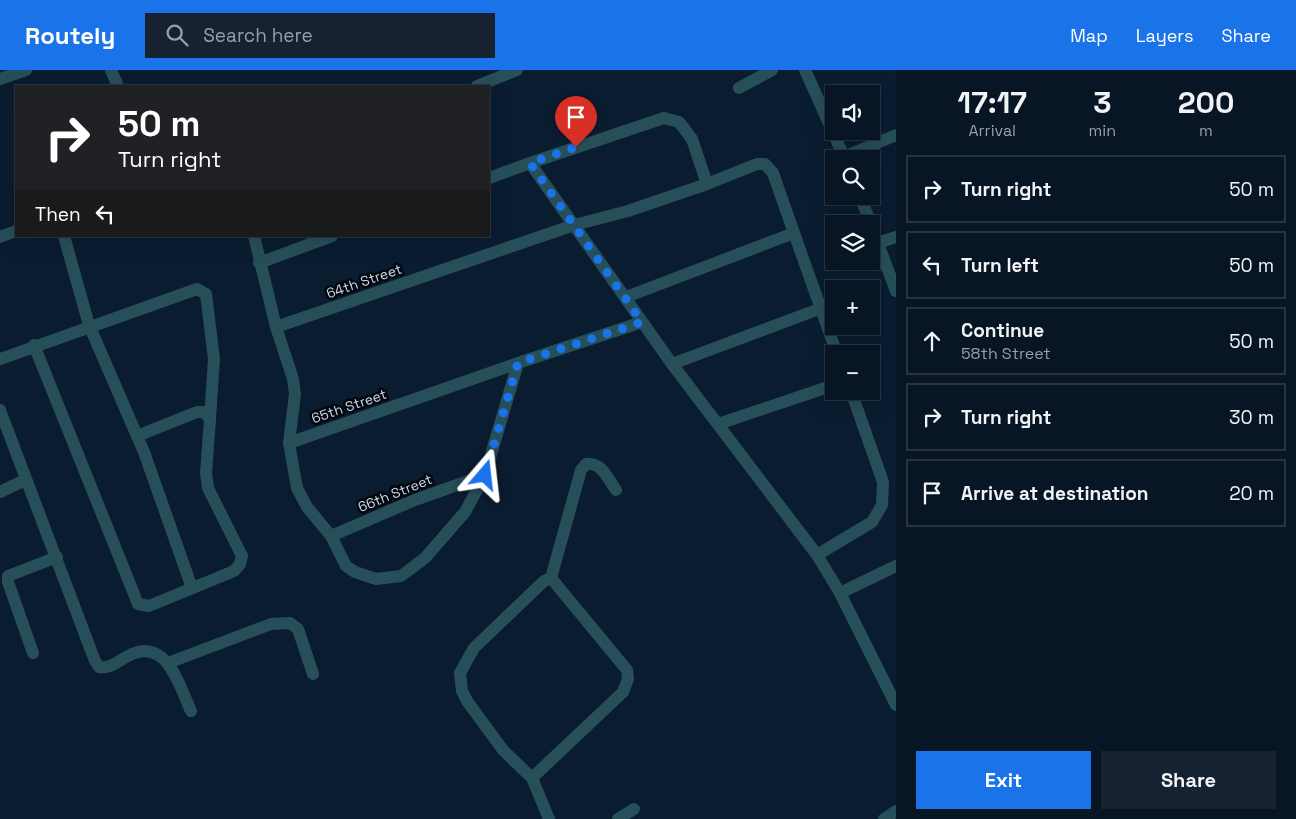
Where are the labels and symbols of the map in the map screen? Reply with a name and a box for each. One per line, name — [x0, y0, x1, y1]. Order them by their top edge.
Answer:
pin — [555, 96, 597, 147]
street label: 64th Street — [324, 260, 404, 302]
street label: 65th Street — [309, 385, 389, 427]
position arrow — [458, 448, 510, 500]
street label: 66th Street — [355, 470, 435, 516]

